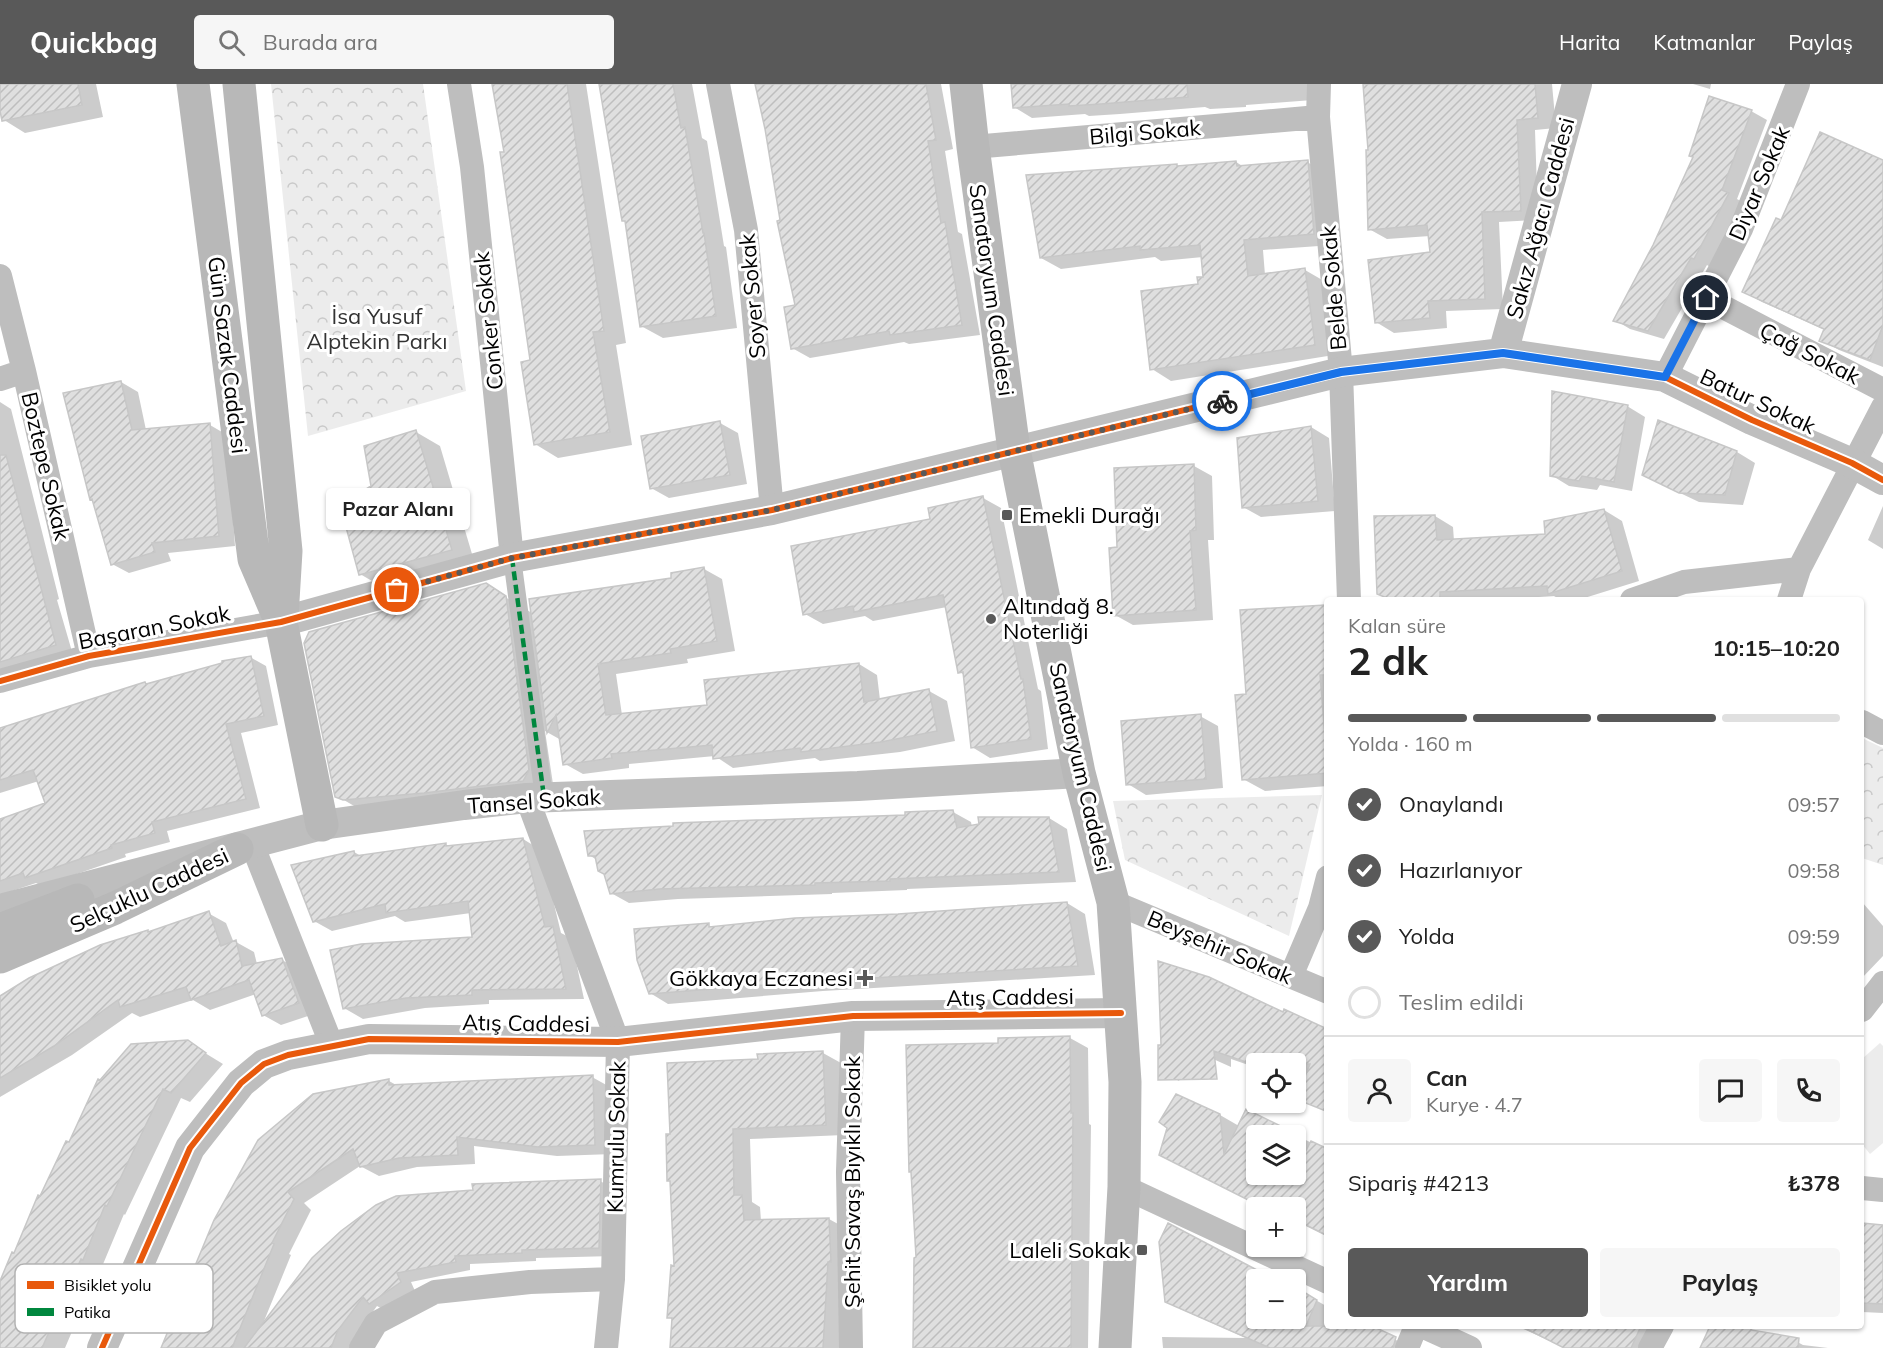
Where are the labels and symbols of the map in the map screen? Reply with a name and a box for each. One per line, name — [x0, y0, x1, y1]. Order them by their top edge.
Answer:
street label: Bilgi Sokak — [1088, 113, 1203, 151]
street label: Sakız Ağacı Caddesi — [1500, 114, 1580, 322]
street label: Diyar Sokak — [1722, 121, 1796, 245]
street label: Sanatoryum Caddesi — [963, 182, 1021, 398]
street label: Belde Sokak — [1314, 224, 1352, 352]
street label: Soyer Sokak — [733, 232, 771, 360]
street label: Conker Sokak — [467, 250, 509, 391]
street label: Gün Sazak Caddesi — [202, 255, 254, 455]
pin — [1680, 272, 1731, 323]
park label: İsa Yusuf Alptekin Parkı — [307, 302, 447, 355]
street label: Çağ Sokak — [1755, 316, 1865, 390]
street label: Batur Sokak — [1696, 362, 1821, 440]
courier — [1192, 371, 1252, 431]
street label: Boztepe Sokak — [15, 389, 77, 544]
callout: Pazar Alanı — [325, 488, 469, 530]
place label: Emekli Durağı — [1019, 501, 1160, 529]
marker: Emekli Durağı — [1000, 508, 1014, 522]
pin — [371, 564, 422, 615]
place label: Altındağ 8. Noterliği — [1003, 592, 1114, 645]
street label: Başaran Sokak — [76, 598, 233, 655]
marker: Altındağ 8. Noterliği — [984, 612, 998, 626]
street label: Sanatoryum Caddesi — [1043, 660, 1119, 874]
street label: Tansel Sokak — [466, 782, 602, 820]
street label: Selçuklu Caddesi — [65, 841, 233, 939]
street label: Beyşehir Sokak — [1143, 904, 1297, 990]
place label: Gökkaya Eczanesi — [669, 964, 853, 992]
marker: Gökkaya Eczanesi — [858, 971, 872, 985]
street label: Atış Caddesi — [946, 982, 1074, 1012]
street label: Atış Caddesi — [462, 1008, 590, 1038]
street label: Şehit Savaş Bıyıklı Sokak — [838, 1055, 866, 1308]
street label: Kumrulu Sokak — [601, 1060, 631, 1213]
place label: Laleli Sokak — [1009, 1236, 1131, 1264]
marker: Laleli Sokak — [1135, 1243, 1149, 1257]
legend — [15, 1264, 213, 1333]
text: Bisiklet yolu — [64, 1275, 152, 1295]
text: Patika — [64, 1302, 111, 1322]

